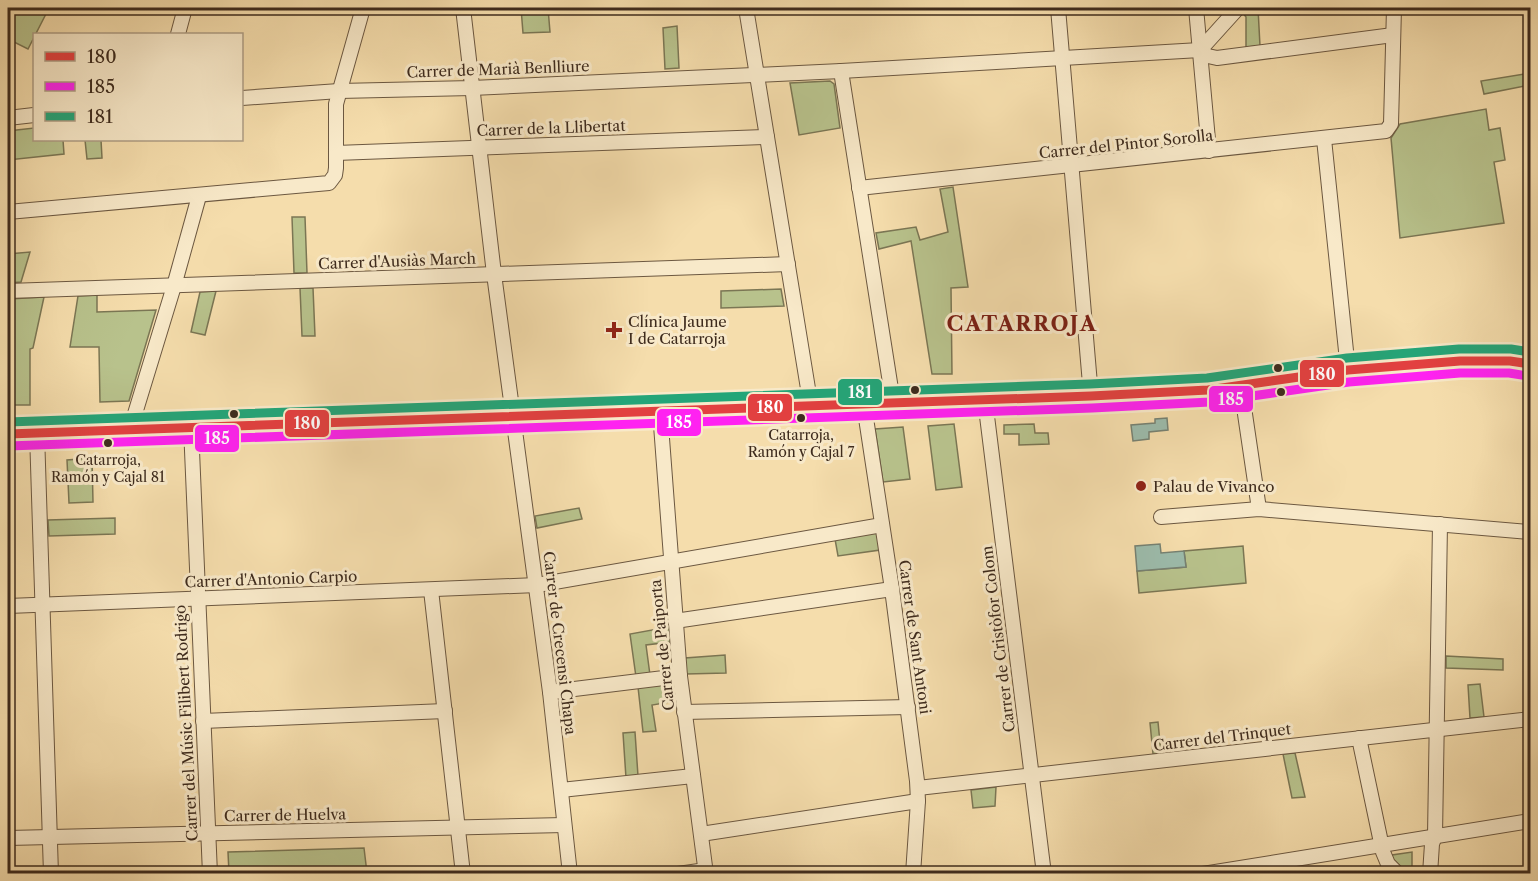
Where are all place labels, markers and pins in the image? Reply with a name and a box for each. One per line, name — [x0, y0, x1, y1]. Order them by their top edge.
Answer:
place label: Clínica Jaume I de Catarroja — [628, 312, 727, 348]
marker: Clínica Jaume I de Catarroja — [605, 321, 623, 339]
unlabelled marker — [1272, 362, 1284, 374]
unlabelled marker — [909, 384, 921, 396]
unlabelled marker — [1275, 386, 1287, 398]
unlabelled marker — [228, 408, 240, 420]
marker: Catarroja, Ramón y Cajal 7 — [795, 412, 807, 424]
place label: Catarroja, Ramón y Cajal 7 — [748, 426, 854, 461]
marker: Catarroja, Ramón y Cajal 81 — [102, 437, 114, 449]
place label: Catarroja, Ramón y Cajal 81 — [51, 451, 165, 486]
place label: Palau de Vivanco — [1153, 477, 1274, 496]
marker: Palau de Vivanco — [1134, 479, 1148, 493]

